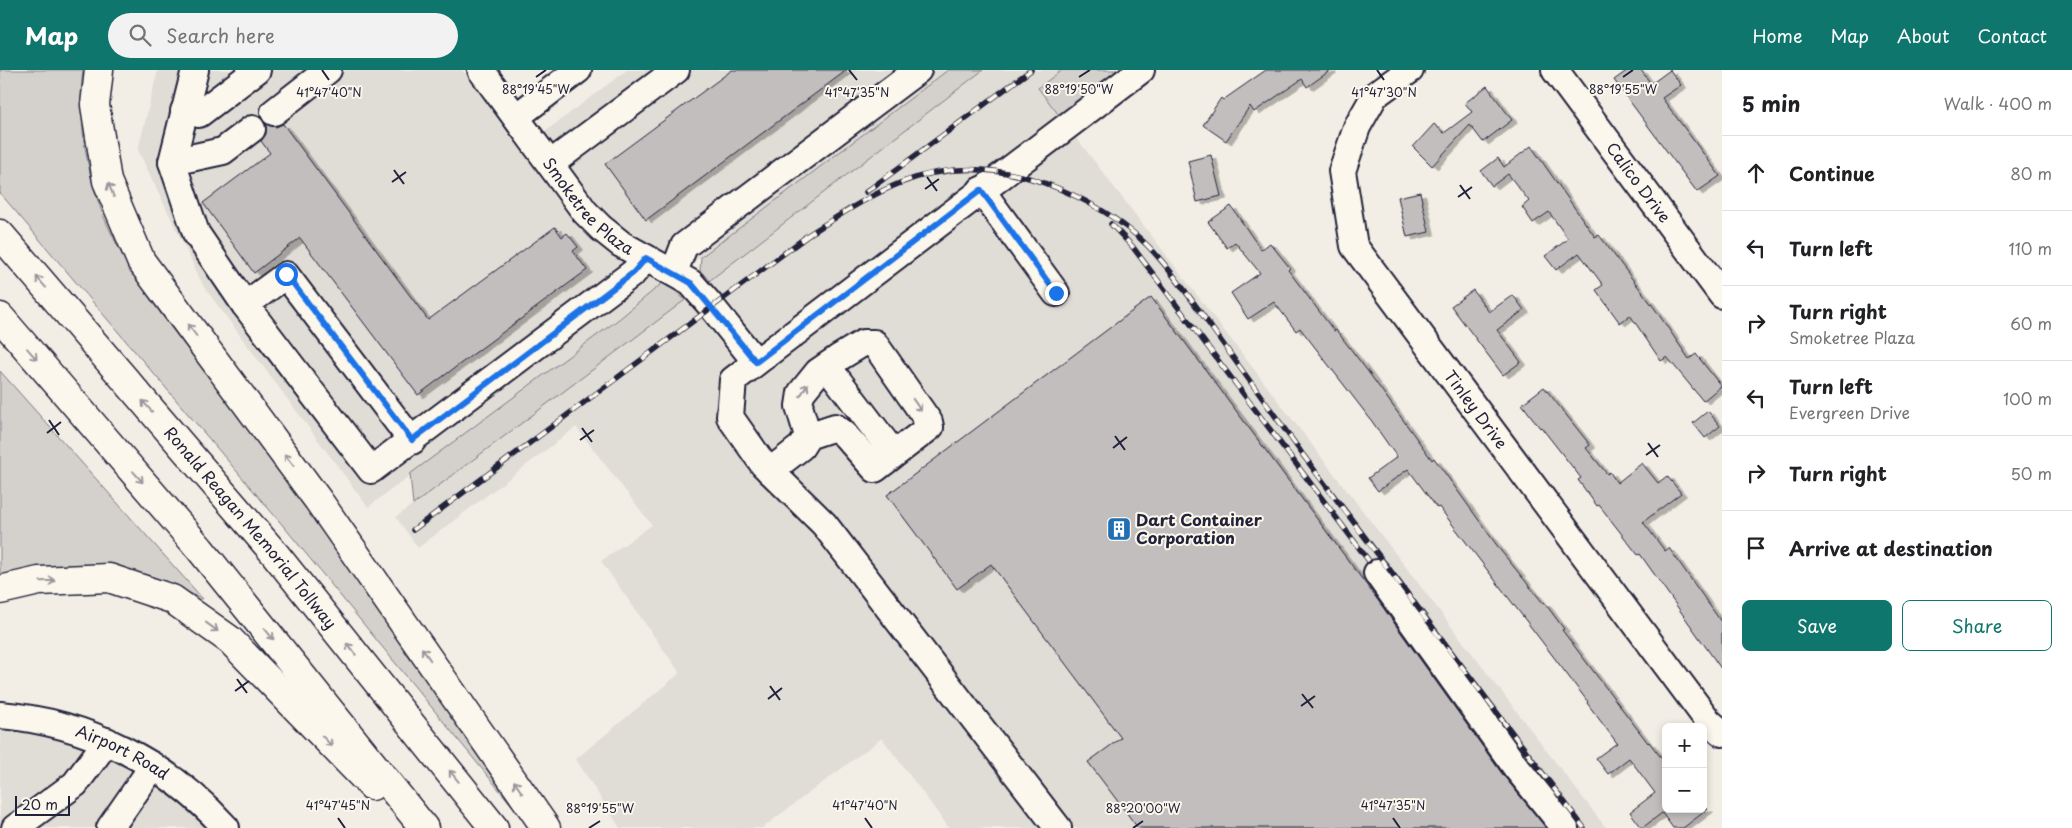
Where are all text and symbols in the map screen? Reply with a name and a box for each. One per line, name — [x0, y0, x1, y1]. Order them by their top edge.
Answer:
search box — [108, 13, 458, 58]
text: Map — [25, 17, 78, 53]
icon: search — [126, 21, 154, 49]
text: Search here — [166, 21, 275, 49]
text: Home — [1752, 22, 1802, 49]
text: Map — [1830, 22, 1869, 49]
text: About — [1897, 22, 1949, 49]
text: Contact — [1977, 22, 2047, 49]
text: 88°19'45"W — [502, 80, 571, 98]
text: 88°19'50"W — [1045, 80, 1114, 98]
text: 88°19'55"W — [1589, 80, 1658, 98]
text: 41°47'40"N — [296, 83, 362, 101]
text: 41°47'35"N — [825, 83, 889, 101]
text: 41°47'30"N — [1351, 83, 1417, 101]
text: 5 min — [1742, 87, 1800, 119]
text: Walk · 400 m — [1944, 91, 2052, 115]
street label: Calico Drive — [1601, 136, 1677, 227]
street label: Smoketree Plaza — [538, 152, 639, 260]
icon: ahead — [1742, 159, 1770, 187]
text: Continue — [1789, 159, 1875, 187]
text: 80 m — [2010, 161, 2052, 185]
one-way arrow — [106, 183, 116, 198]
icon: left — [1742, 234, 1770, 262]
text: Turn left — [1789, 234, 1873, 262]
text: 110 m — [2009, 236, 2052, 260]
route start — [275, 263, 298, 286]
one-way arrow — [36, 276, 47, 289]
route end — [1045, 282, 1068, 305]
text: Turn right — [1789, 297, 1887, 325]
icon: right — [1742, 309, 1770, 337]
text: 60 m — [2010, 311, 2052, 335]
one-way arrow — [186, 324, 197, 337]
text: Smoketree Plaza — [1789, 325, 1915, 349]
one-way arrow — [26, 347, 38, 360]
street label: Tinley Drive — [1439, 364, 1514, 453]
text: Turn left — [1789, 372, 1873, 400]
one-way arrow — [800, 384, 810, 398]
icon: left — [1742, 384, 1770, 412]
text: 100 m — [2003, 386, 2052, 410]
one-way arrow — [912, 397, 922, 411]
one-way arrow — [141, 399, 153, 412]
text: Evergreen Drive — [1789, 400, 1910, 424]
street label: Ronald Reagan Memorial Tollway — [159, 421, 343, 633]
one-way arrow — [283, 454, 294, 467]
icon: right — [1742, 459, 1770, 487]
text: Turn right — [1789, 459, 1887, 487]
text: 50 m — [2011, 461, 2052, 485]
one-way arrow — [132, 470, 144, 483]
place label: Dart Container Corporation — [1136, 507, 1263, 549]
building icon: Dart Container Corporation — [1106, 516, 1132, 542]
icon: arrive — [1742, 534, 1770, 562]
text: Arrive at destination — [1789, 534, 1993, 562]
one-way arrow — [40, 576, 56, 585]
button: Save — [1742, 600, 1892, 651]
button: Share — [1902, 600, 2052, 651]
one-way arrow — [205, 622, 218, 633]
one-way arrow — [263, 627, 274, 640]
one-way arrow — [346, 643, 357, 656]
one-way arrow — [421, 647, 431, 661]
street label: Airport Road — [73, 718, 175, 785]
map controls — [1662, 723, 1707, 813]
button: + — [1662, 723, 1707, 768]
one-way arrow — [321, 735, 333, 748]
button: − — [1662, 768, 1707, 813]
one-way arrow — [448, 770, 459, 783]
one-way arrow — [513, 781, 523, 795]
scale bar — [15, 793, 70, 816]
text: 20 m — [22, 794, 58, 815]
text: 41°47'45"N — [306, 796, 370, 814]
text: 41°47'40"N — [832, 796, 898, 814]
text: 41°47'35"N — [1361, 796, 1425, 814]
text: 88°19'55"W — [566, 799, 635, 817]
text: 88°20'00"W — [1106, 799, 1181, 817]

